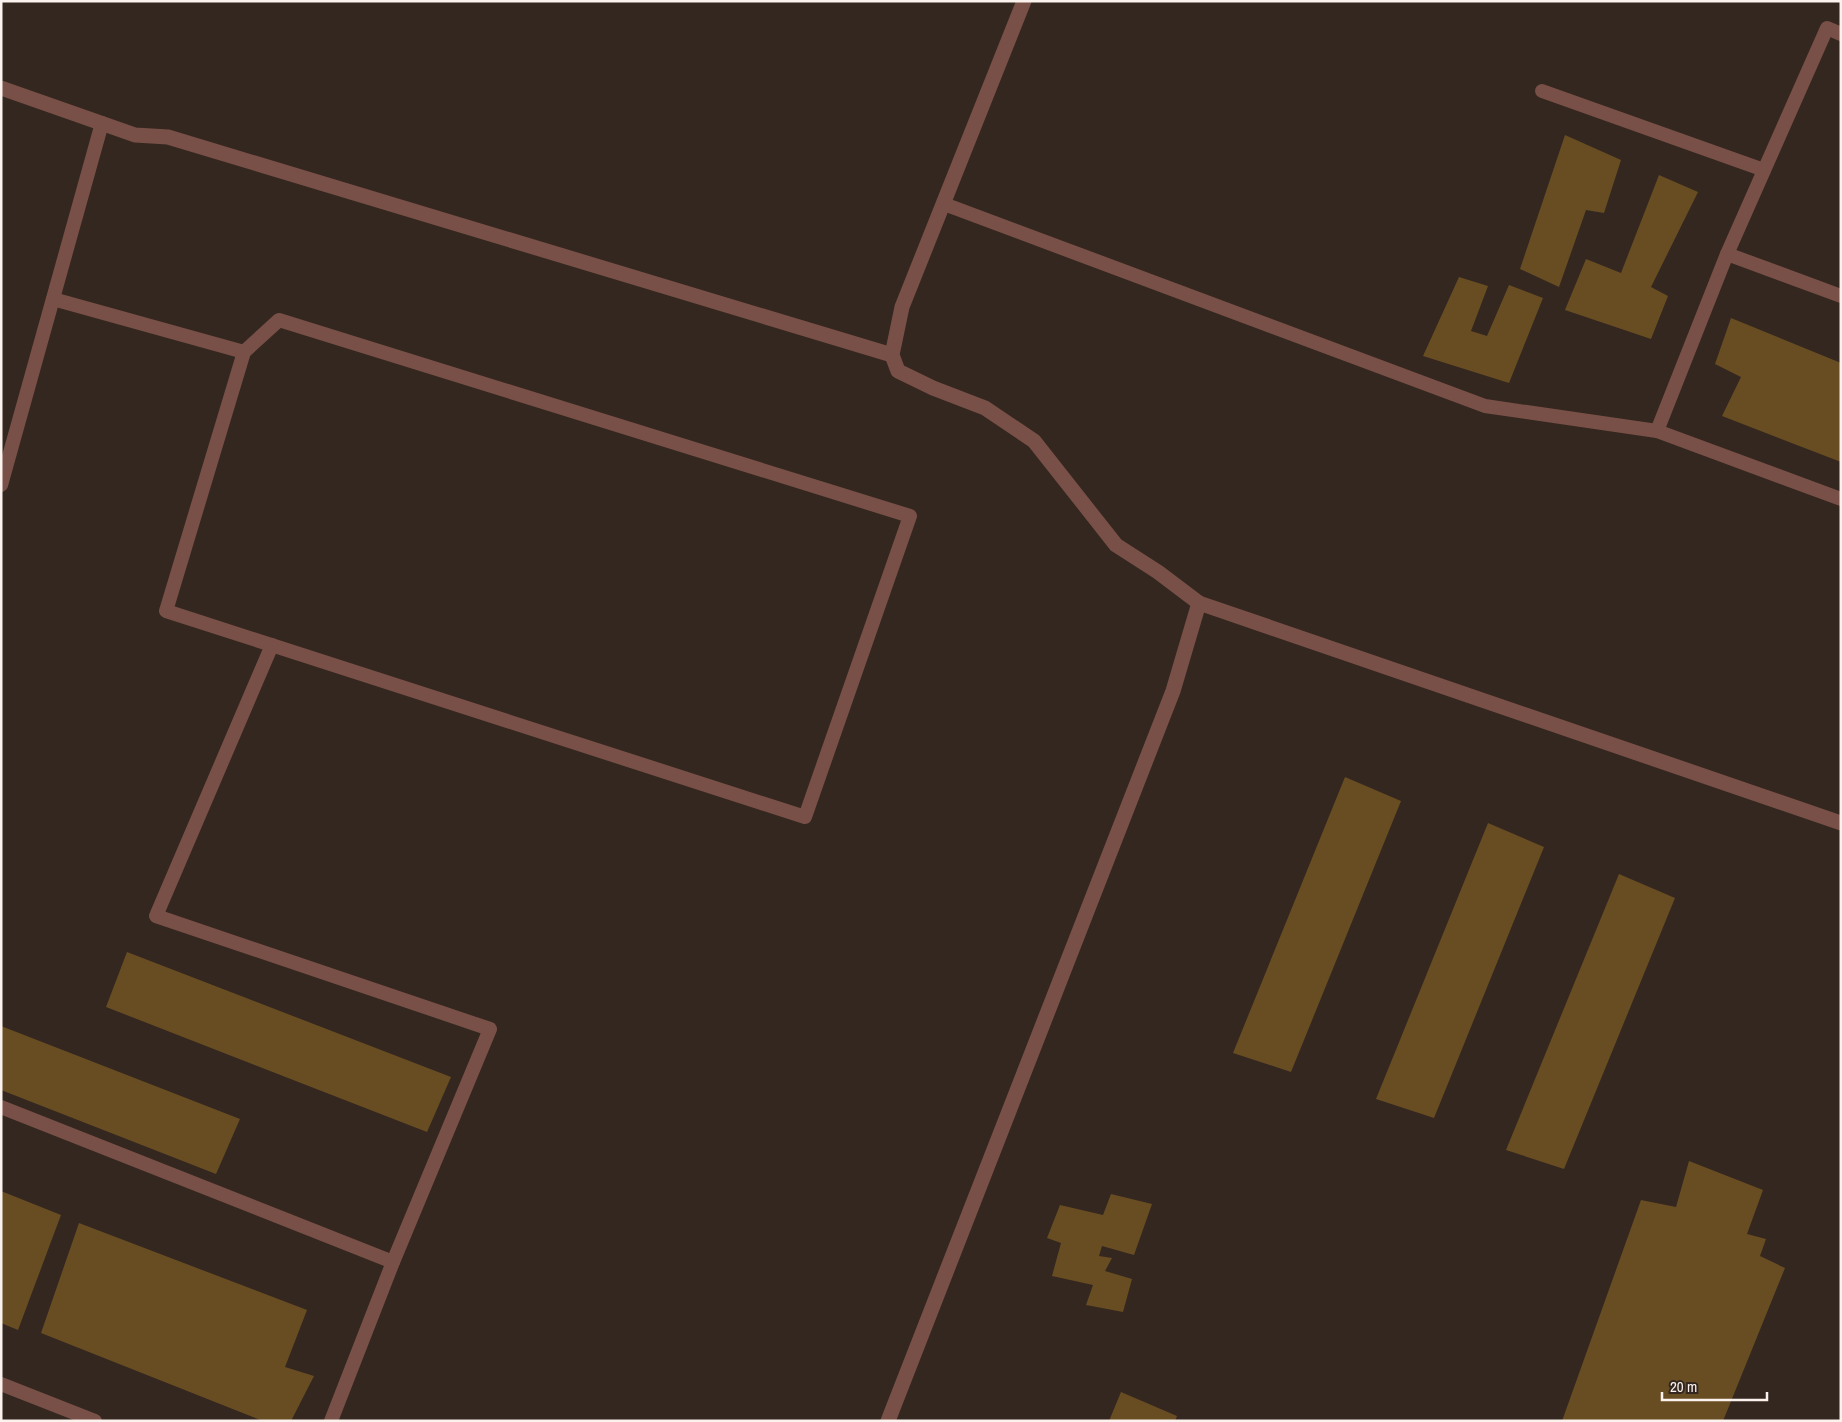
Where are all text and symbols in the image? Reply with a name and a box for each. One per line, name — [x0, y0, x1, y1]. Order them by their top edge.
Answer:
scale bar — [1662, 1370, 1767, 1402]
text: 20 m — [1670, 1376, 1697, 1397]

